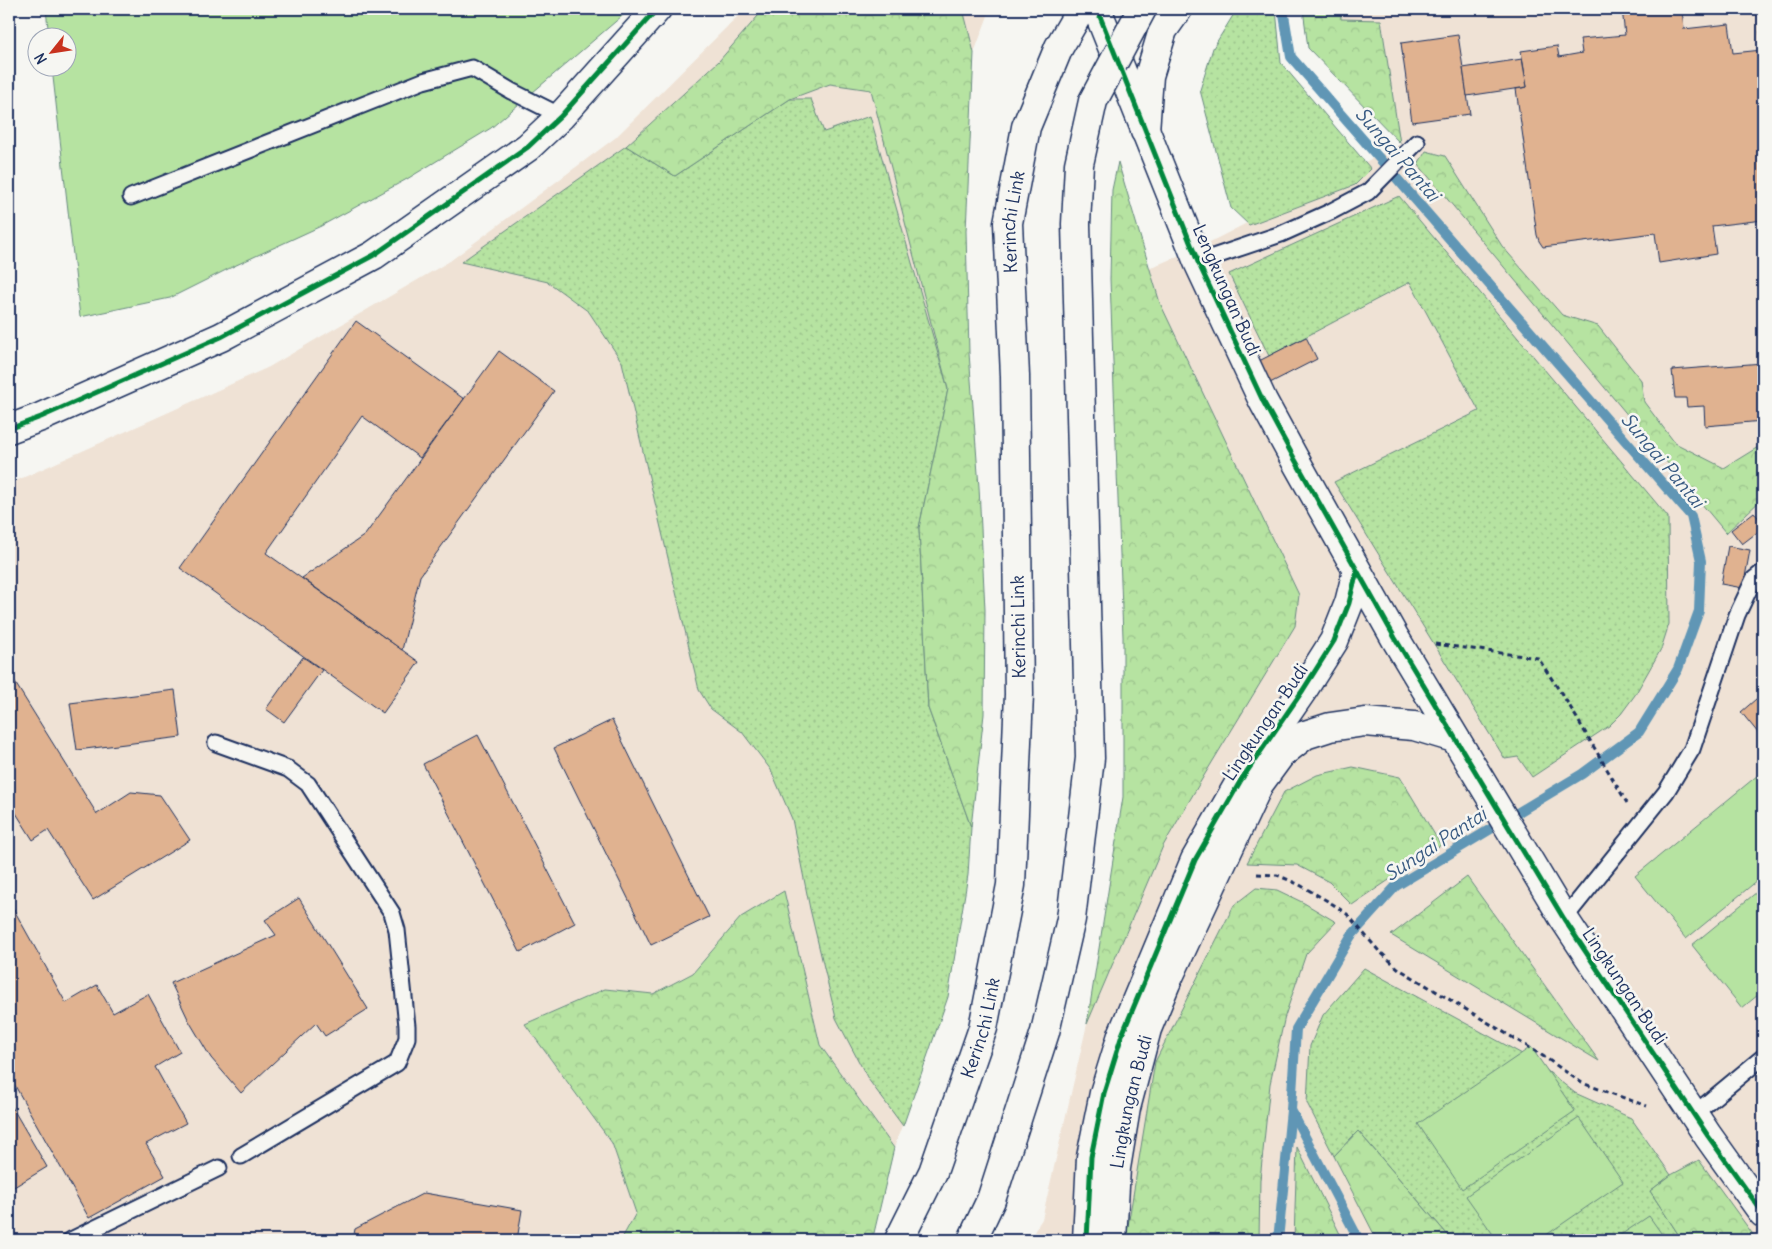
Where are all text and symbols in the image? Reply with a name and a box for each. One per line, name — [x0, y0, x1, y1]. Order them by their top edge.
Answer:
north arrow — [28, 28, 78, 78]
text: N — [31, 50, 51, 67]
water label: Sungai Pantai — [1351, 102, 1447, 208]
street label: Kerinchi Link — [996, 169, 1029, 274]
street label: Lengkungan Budi — [1188, 221, 1266, 359]
water label: Sungai Pantai — [1616, 407, 1712, 515]
street label: Kerinchi Link — [1006, 575, 1030, 679]
street label: Lingkungan Budi — [1217, 659, 1313, 785]
water label: Sungai Pantai — [1379, 801, 1493, 886]
street label: Lingkungan Budi — [1577, 923, 1673, 1049]
street label: Kerinchi Link — [955, 975, 1004, 1081]
street label: Lingkungan Budi — [1105, 1032, 1156, 1170]

